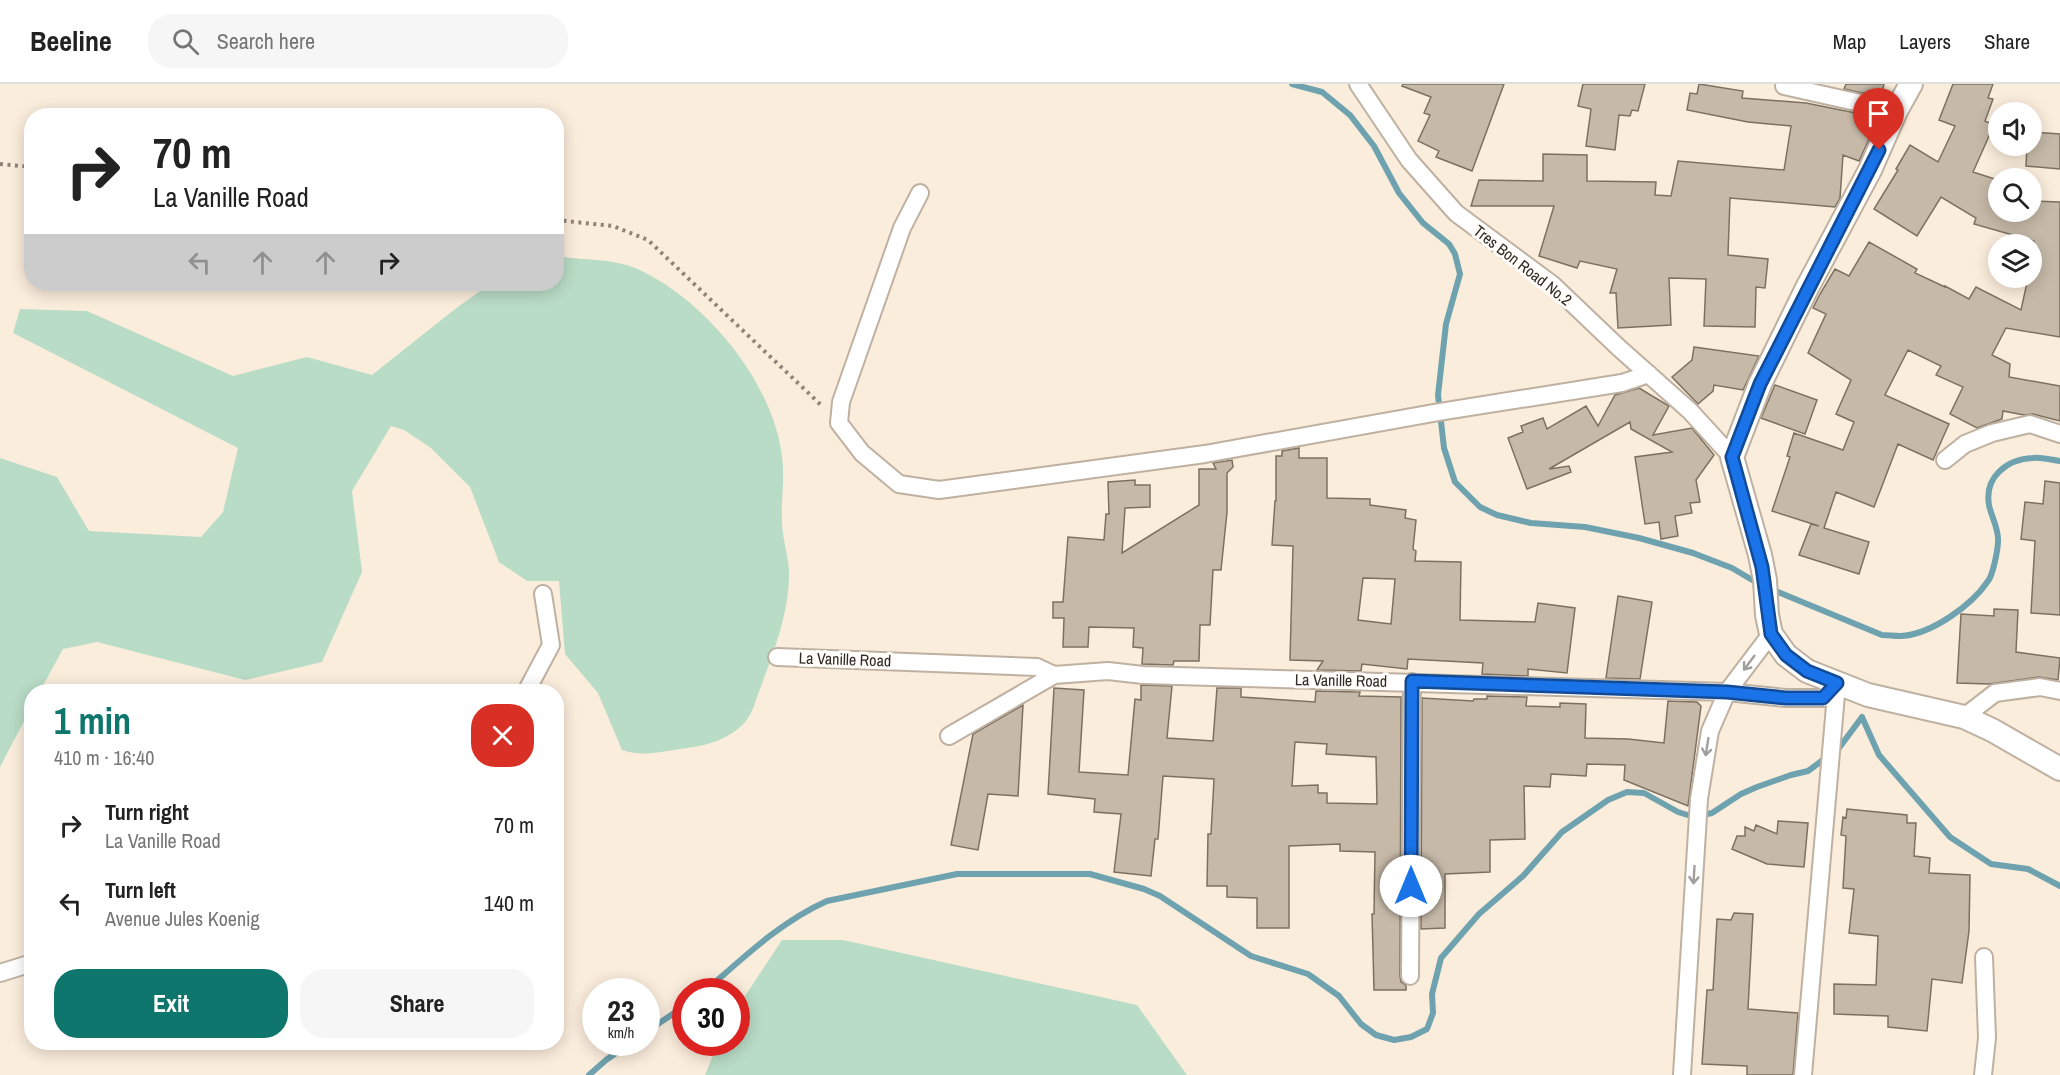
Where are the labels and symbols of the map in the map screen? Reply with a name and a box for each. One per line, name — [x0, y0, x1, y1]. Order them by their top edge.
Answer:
pin — [1853, 88, 1904, 150]
street label: Tres Bon Road No.2 — [1469, 220, 1577, 310]
street label: La Vanille Road — [798, 646, 892, 672]
one-way arrow — [1743, 655, 1755, 671]
street label: La Vanille Road — [1295, 668, 1387, 692]
one-way arrow — [1702, 736, 1713, 756]
position arrow — [1379, 854, 1443, 918]
one-way arrow — [1689, 864, 1700, 884]
speed limit sign: 30 — [672, 978, 750, 1056]

